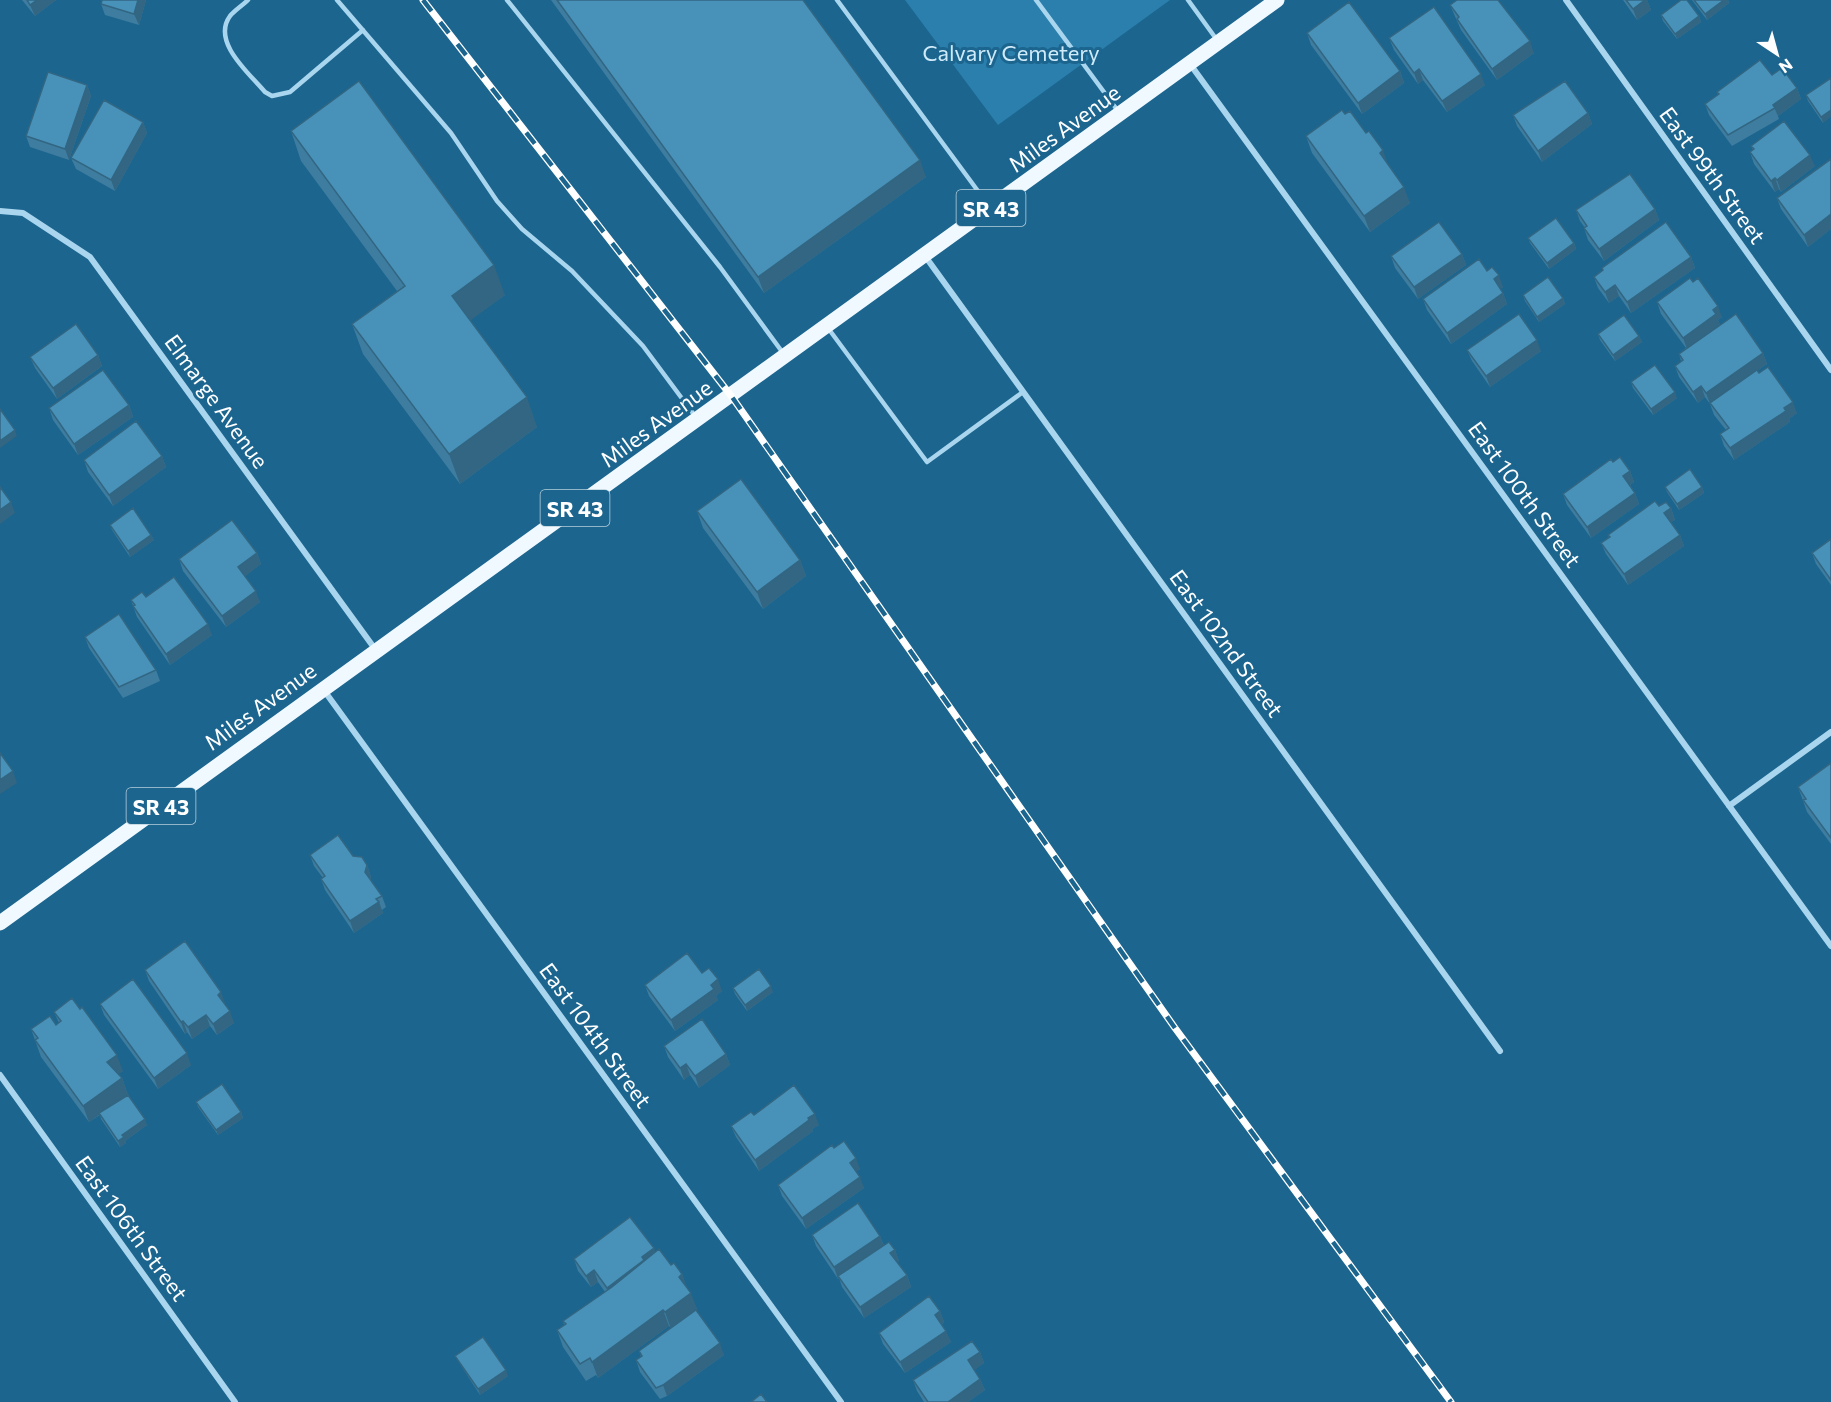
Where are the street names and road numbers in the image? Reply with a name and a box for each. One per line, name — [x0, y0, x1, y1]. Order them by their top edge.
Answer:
street label: Miles Avenue — [1003, 78, 1125, 178]
street label: East 99th Street — [1654, 101, 1772, 249]
road number: SR 43 — [956, 190, 1026, 226]
street label: Elmarge Avenue — [159, 329, 275, 473]
street label: Miles Avenue — [595, 373, 717, 473]
street label: East 100th Street — [1463, 416, 1587, 572]
road number: SR 43 — [540, 490, 610, 526]
street label: East 102nd Street — [1165, 564, 1289, 722]
street label: Miles Avenue — [199, 656, 321, 756]
road number: SR 43 — [126, 788, 195, 824]
street label: East 104th Street — [534, 957, 658, 1113]
street label: East 106th Street — [70, 1150, 194, 1306]

